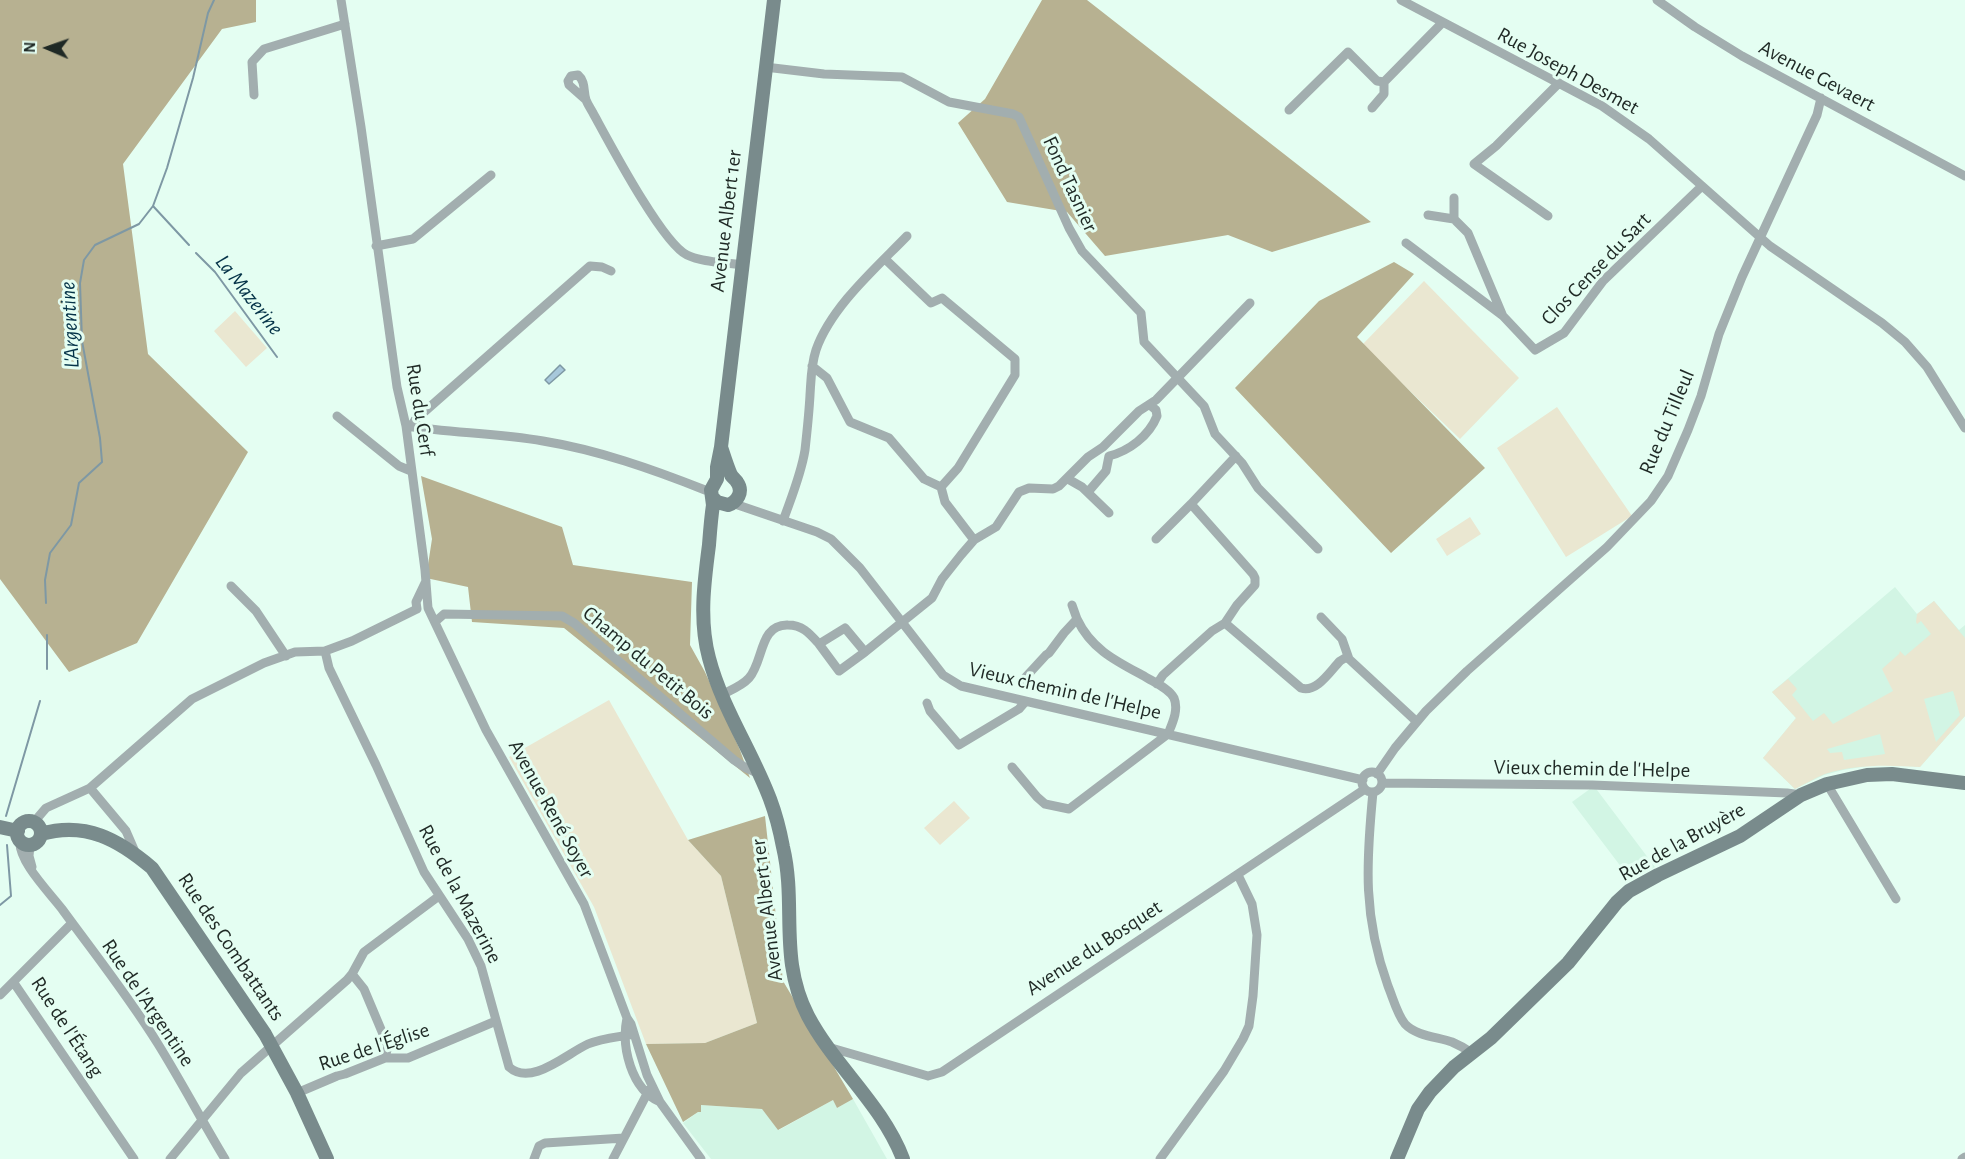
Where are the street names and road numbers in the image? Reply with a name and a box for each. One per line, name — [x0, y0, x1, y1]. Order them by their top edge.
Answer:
street label: Rue Joseph Desmet — [1493, 22, 1643, 120]
street label: Avenue Gevaert — [1755, 35, 1879, 117]
street label: Fond Tasnier — [1037, 132, 1103, 236]
street label: Avenue Albert 1er — [705, 148, 747, 294]
street label: Clos Cense du Sart — [1536, 207, 1656, 331]
street label: Rue du Cerf — [400, 362, 440, 458]
street label: Rue du Tilleul — [1634, 366, 1700, 478]
street label: Champ du Petit Bois — [577, 601, 719, 725]
street label: Vieux chemin de l'Helpe — [966, 657, 1164, 725]
street label: Avenue René Soyer — [503, 736, 599, 882]
street label: Vieux chemin de l'Helpe — [1493, 755, 1691, 783]
street label: Rue de la Bruyère — [1614, 797, 1750, 887]
street label: Rue de la Mazerine — [413, 820, 507, 968]
street label: Avenue Albert 1er — [746, 837, 788, 983]
street label: Rue des Combattants — [172, 868, 290, 1026]
street label: Avenue du Bosquet — [1021, 895, 1167, 1001]
street label: Rue de l'Argentine — [96, 934, 200, 1072]
street label: Rue de l'Étang — [25, 972, 109, 1082]
street label: Rue de l'Église — [315, 1017, 433, 1077]

